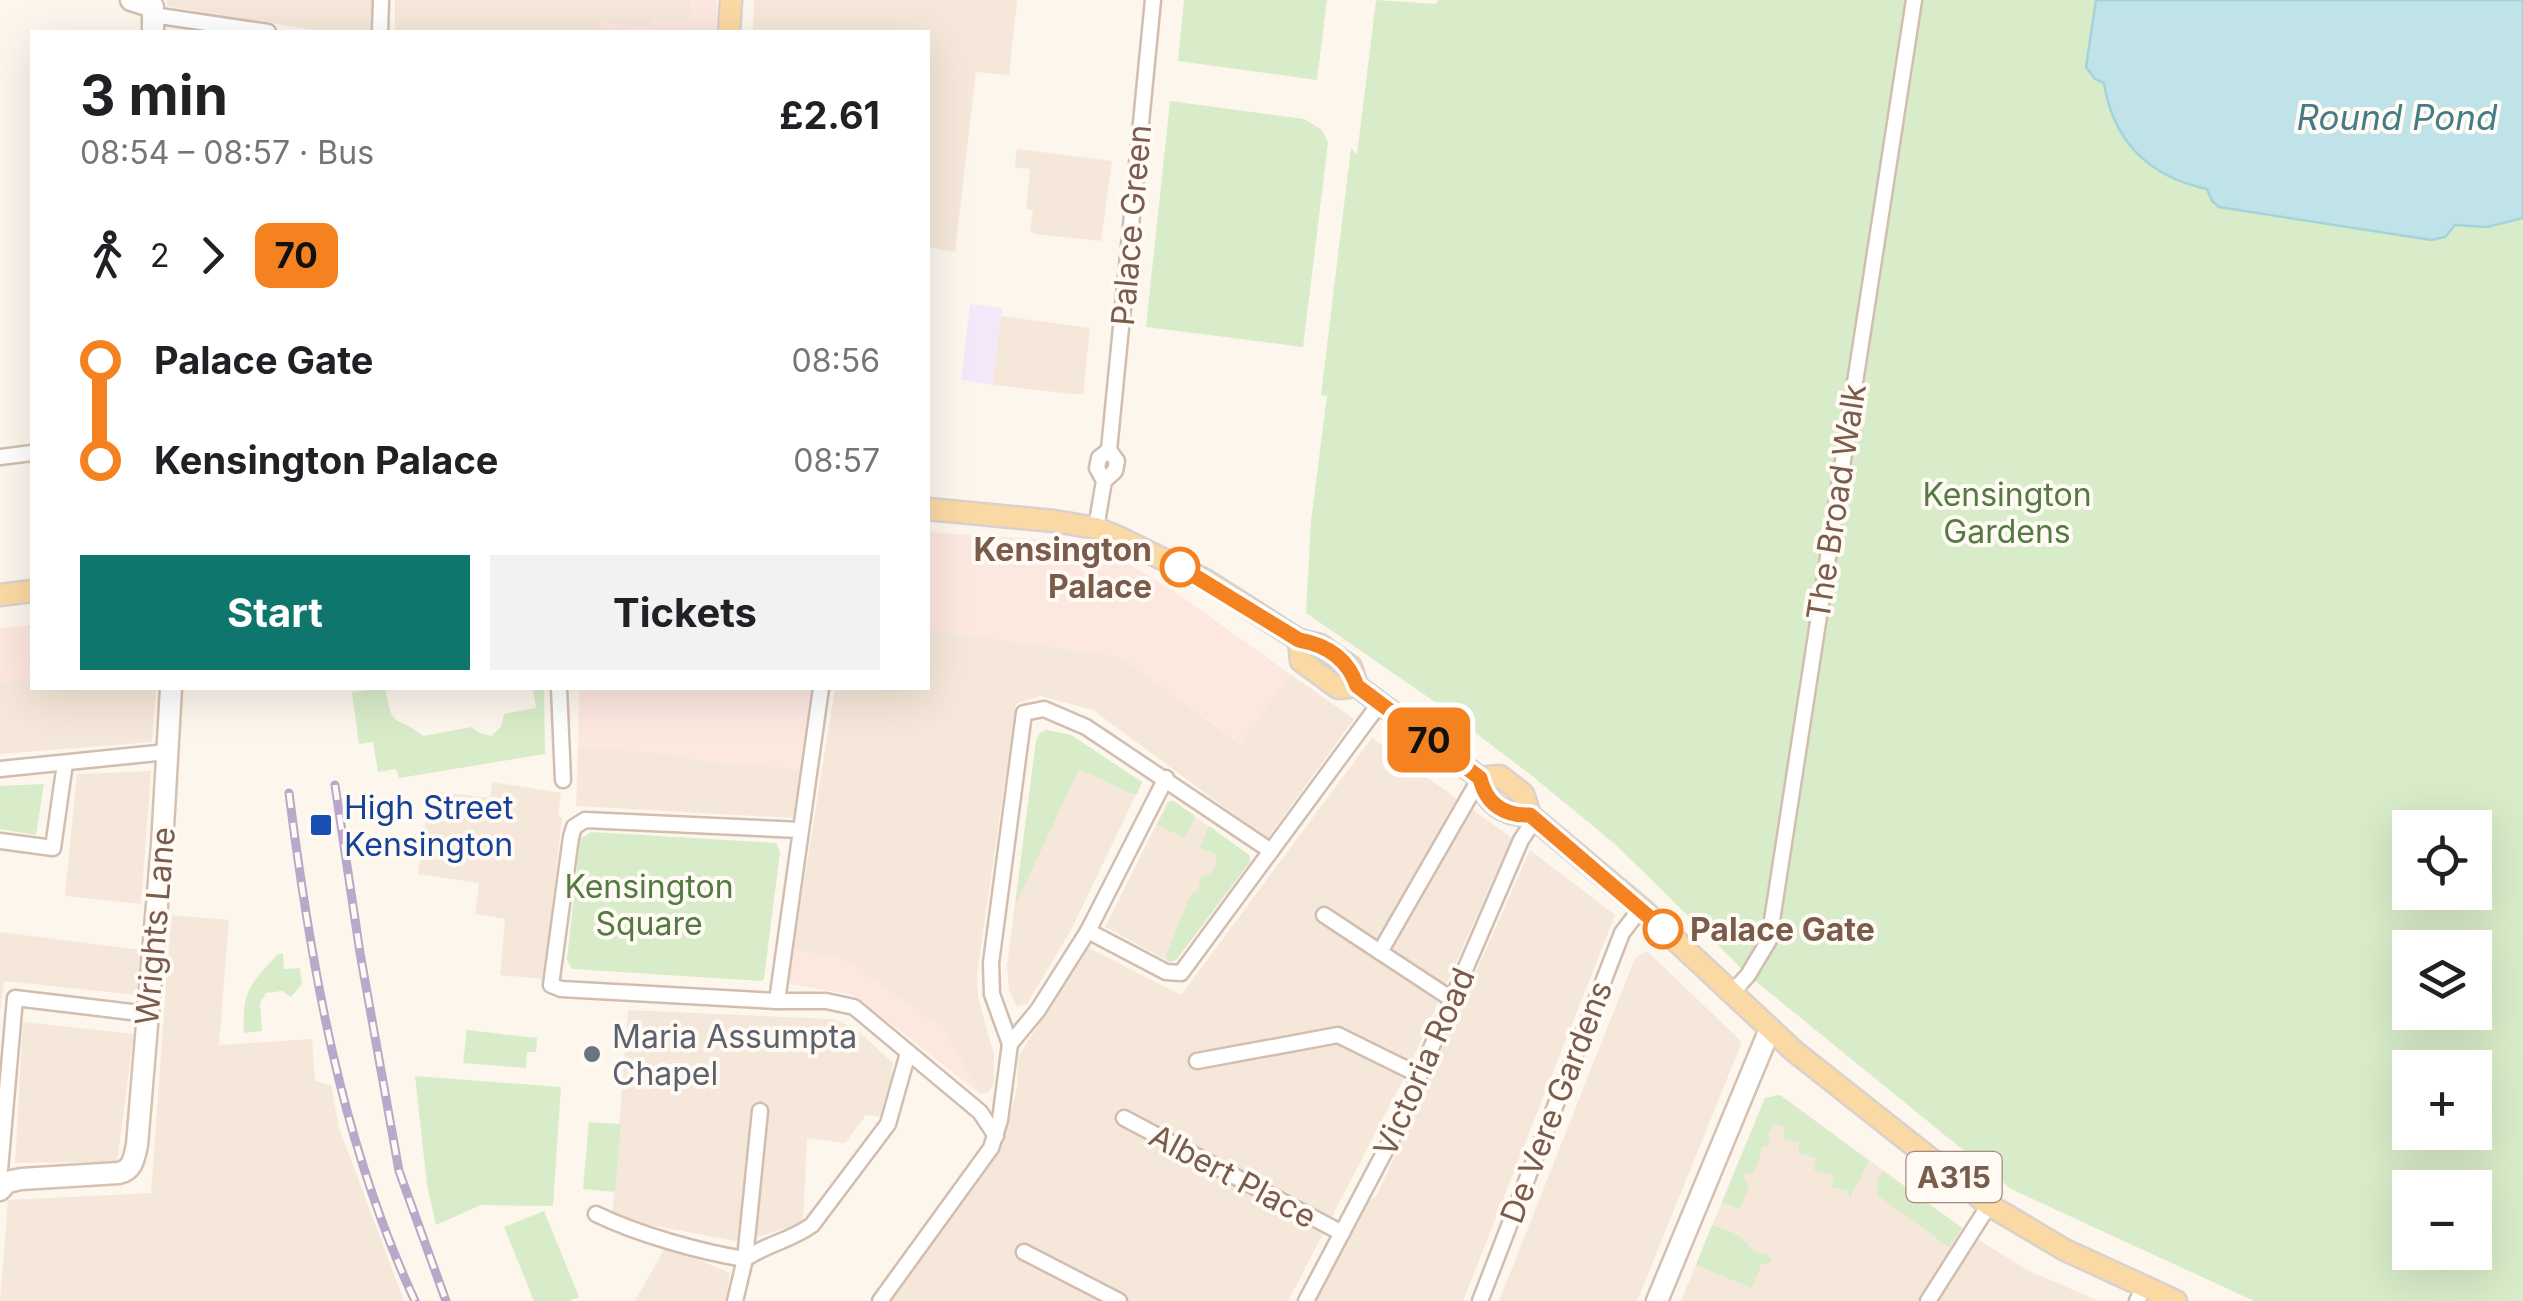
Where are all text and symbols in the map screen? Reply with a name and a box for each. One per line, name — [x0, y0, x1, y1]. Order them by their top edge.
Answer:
text: 3 min — [80, 62, 228, 128]
text: £2.61 — [779, 92, 880, 138]
water label: Round Pond — [2296, 96, 2498, 138]
street label: Palace Green — [1103, 123, 1159, 327]
text: 08:54 – 08:57 · Bus — [80, 133, 374, 172]
icon: walk — [80, 228, 135, 283]
icon: forward — [185, 228, 240, 283]
text: 70 — [275, 234, 318, 276]
text: 2 — [150, 236, 170, 275]
text: Palace Gate — [154, 337, 373, 383]
text: 08:56 — [792, 341, 880, 380]
street label: The Broad Walk — [1798, 381, 1874, 623]
text: Kensington Palace — [154, 437, 498, 483]
text: 08:57 — [793, 441, 880, 480]
park label: Kensington Gardens — [1922, 475, 2092, 551]
place label: Kensington Palace — [974, 530, 1152, 606]
marker: Kensington Palace — [1161, 548, 1199, 586]
button: Start — [80, 555, 470, 670]
button: Tickets — [490, 555, 880, 670]
line badge: 70 — [1384, 708, 1474, 772]
text: 70 — [1407, 719, 1451, 761]
place label: High Street Kensington — [344, 788, 513, 864]
map controls — [2392, 810, 2492, 1270]
button: locate — [2392, 810, 2492, 910]
marker: High Street Kensington — [308, 812, 334, 838]
street label: Wrights Lane — [127, 825, 183, 1027]
park label: Kensington Square — [564, 867, 734, 943]
marker: Palace Gate — [1644, 910, 1682, 948]
place label: Palace Gate — [1690, 910, 1875, 949]
button: layers — [2392, 930, 2492, 1030]
street label: Victoria Road — [1365, 962, 1483, 1162]
street label: De Vere Gardens — [1492, 975, 1620, 1229]
place label: Maria Assumpta Chapel — [612, 1017, 857, 1093]
marker: Maria Assumpta Chapel — [581, 1043, 603, 1065]
button: + — [2392, 1050, 2492, 1150]
street label: Albert Place — [1143, 1116, 1323, 1236]
road number: A315 — [1906, 1152, 2002, 1202]
button: − — [2392, 1170, 2492, 1270]

